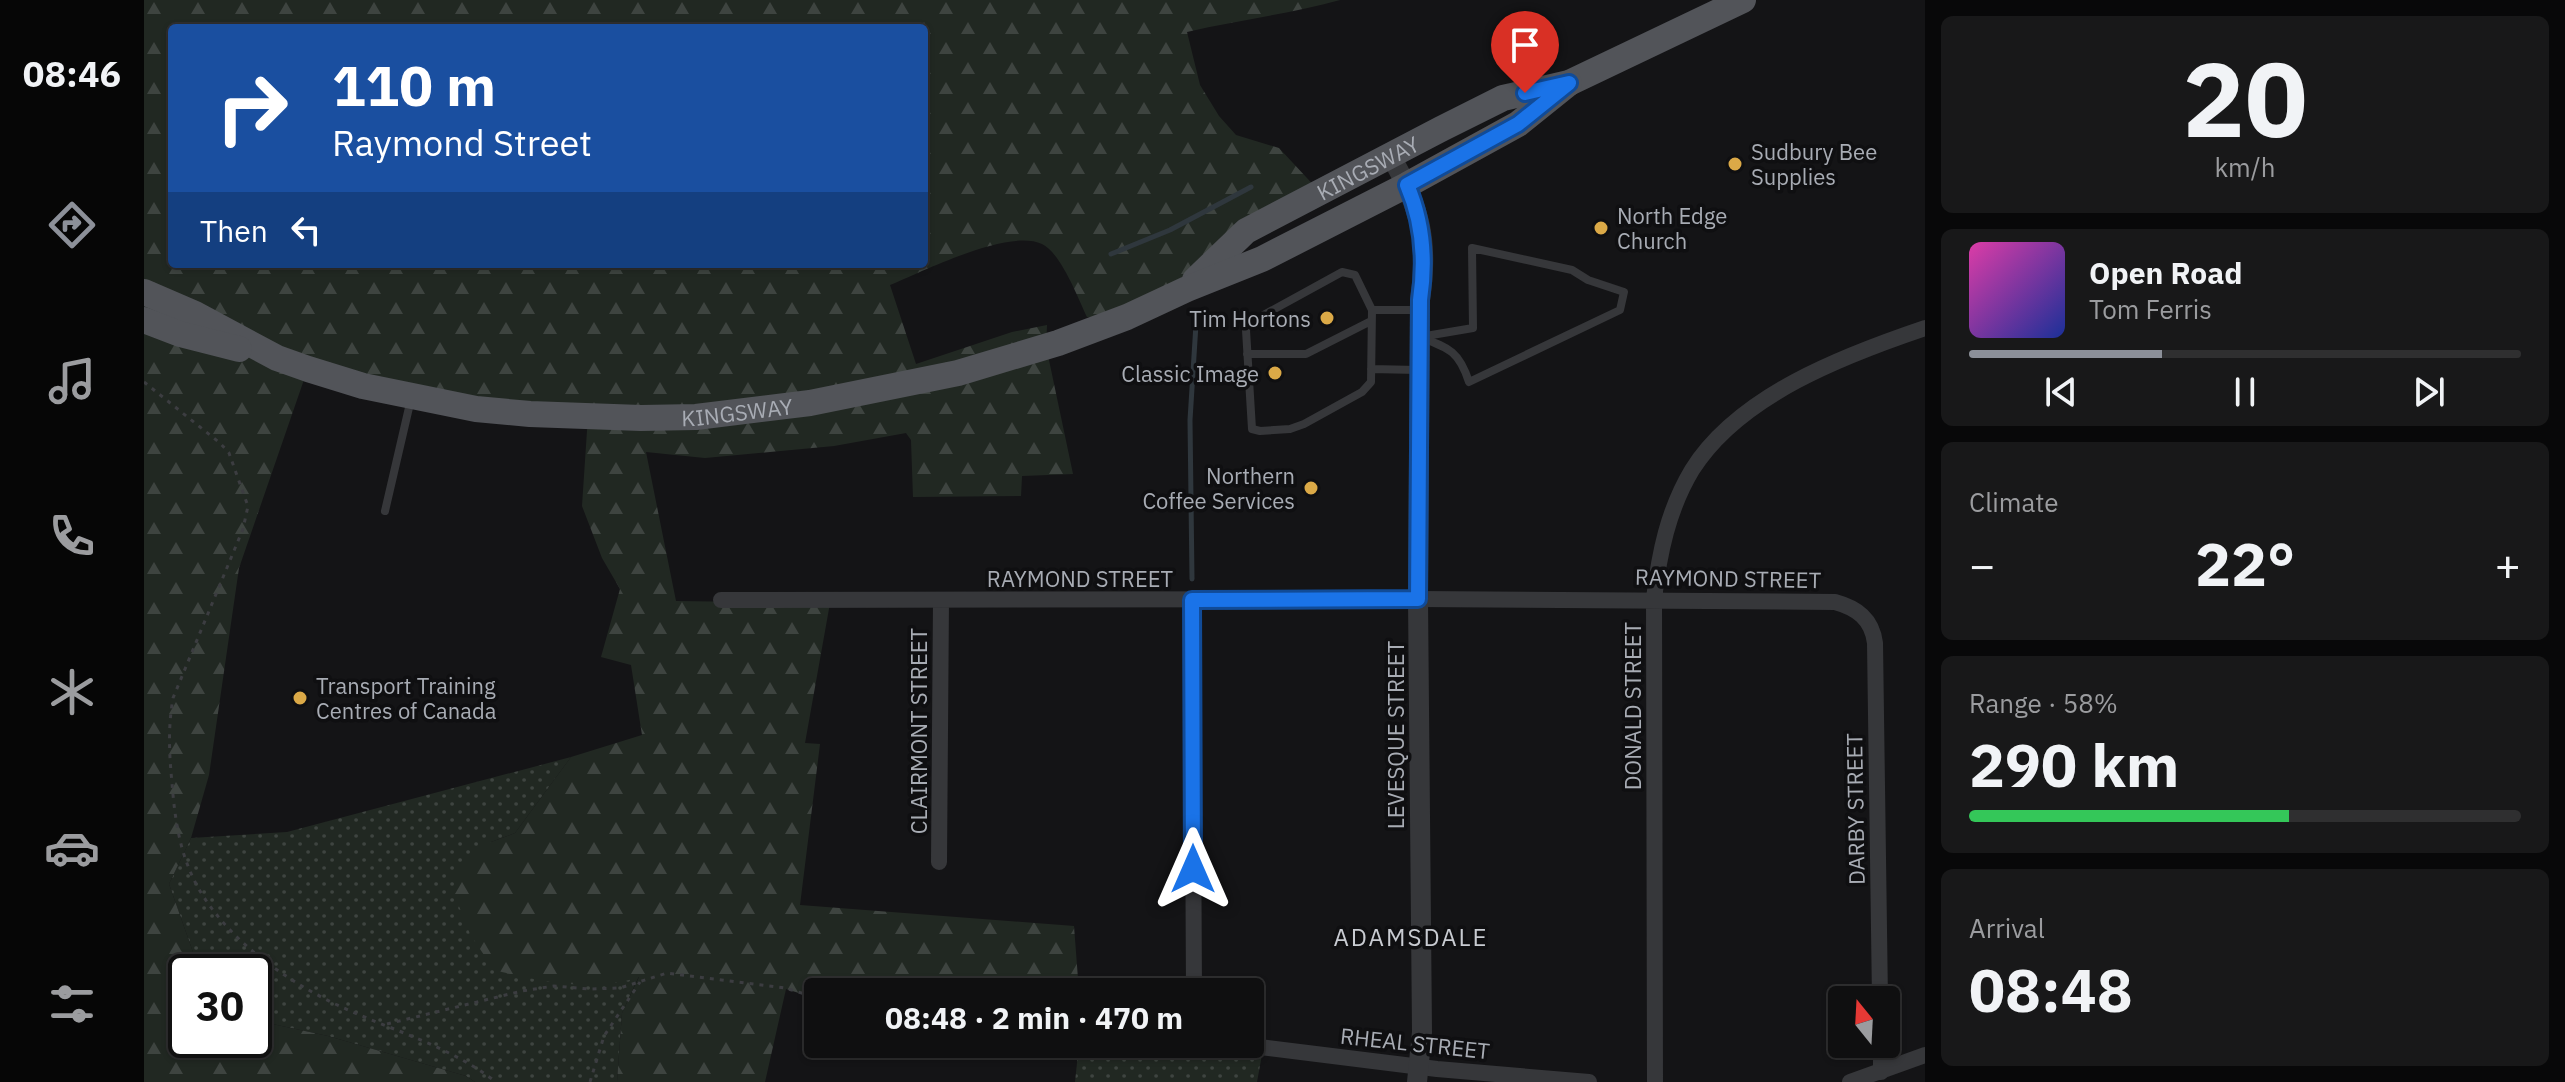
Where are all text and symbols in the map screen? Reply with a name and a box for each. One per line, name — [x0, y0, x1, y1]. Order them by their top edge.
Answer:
pin — [1491, 11, 1559, 93]
icon: arrive — [1503, 23, 1547, 67]
text: 20 — [2183, 30, 2307, 166]
text: 110 m — [332, 49, 496, 121]
text: 08:46 — [23, 50, 121, 97]
icon: right — [200, 56, 304, 160]
text: Raymond Street — [332, 119, 592, 166]
street label: KINGSWAY — [1311, 129, 1424, 206]
place label: Sudbury Bee Supplies — [1751, 137, 1877, 191]
text: km/h — [2214, 150, 2276, 184]
marker: Sudbury Bee Supplies — [1726, 155, 1744, 173]
icon: directions — [44, 197, 100, 253]
place label: North Edge Church — [1617, 201, 1727, 255]
icon: left — [284, 208, 328, 252]
text: Then — [200, 211, 268, 250]
marker: North Edge Church — [1592, 219, 1610, 237]
text: Open Road — [2089, 253, 2242, 292]
text: Tom Ferris — [2089, 292, 2212, 326]
place label: Tim Hortons — [1189, 304, 1311, 333]
marker: Tim Hortons — [1318, 309, 1336, 327]
icon: music — [44, 353, 100, 409]
place label: Classic Image — [1121, 359, 1259, 388]
marker: Classic Image — [1266, 364, 1284, 382]
icon: previous — [2039, 370, 2083, 414]
icon: pause — [2223, 370, 2267, 414]
icon: next — [2407, 370, 2451, 414]
street label: KINGSWAY — [681, 391, 794, 432]
place label: Northern Coffee Services — [1142, 461, 1295, 515]
marker: Northern Coffee Services — [1302, 479, 1320, 497]
text: Climate — [1969, 485, 2059, 519]
icon: phone — [44, 508, 100, 564]
text: 22° — [2195, 524, 2295, 603]
text: − — [1969, 536, 1995, 593]
text: + — [2495, 536, 2521, 593]
street label: RAYMOND STREET — [1635, 562, 1822, 594]
street label: RAYMOND STREET — [987, 564, 1174, 593]
street label: DONALD STREET — [1618, 621, 1647, 790]
street label: CLAIRMONT STREET — [904, 627, 933, 834]
street label: LEVESQUE STREET — [1381, 640, 1410, 829]
icon: climate — [44, 664, 100, 720]
place label: Transport Training Centres of Canada — [316, 671, 497, 725]
text: Range · 58% — [1969, 686, 2118, 720]
marker: Transport Training Centres of Canada — [291, 689, 309, 707]
text: 290 km — [1969, 725, 2179, 804]
street label: DARBY STREET — [1839, 732, 1871, 885]
icon: car — [44, 820, 100, 876]
position arrow — [1151, 827, 1235, 911]
text: Arrival — [1969, 911, 2045, 945]
district label: ADAMSDALE — [1333, 921, 1489, 953]
text: 08:48 — [1969, 950, 2133, 1029]
speed limit sign: 30 — [168, 954, 272, 1058]
icon: filters — [44, 976, 100, 1032]
north arrow — [1828, 986, 1900, 1058]
map controls — [1828, 986, 1900, 1058]
text: 08:48 · 2 min · 470 m — [885, 998, 1183, 1037]
street label: RHEAL STREET — [1339, 1021, 1492, 1065]

